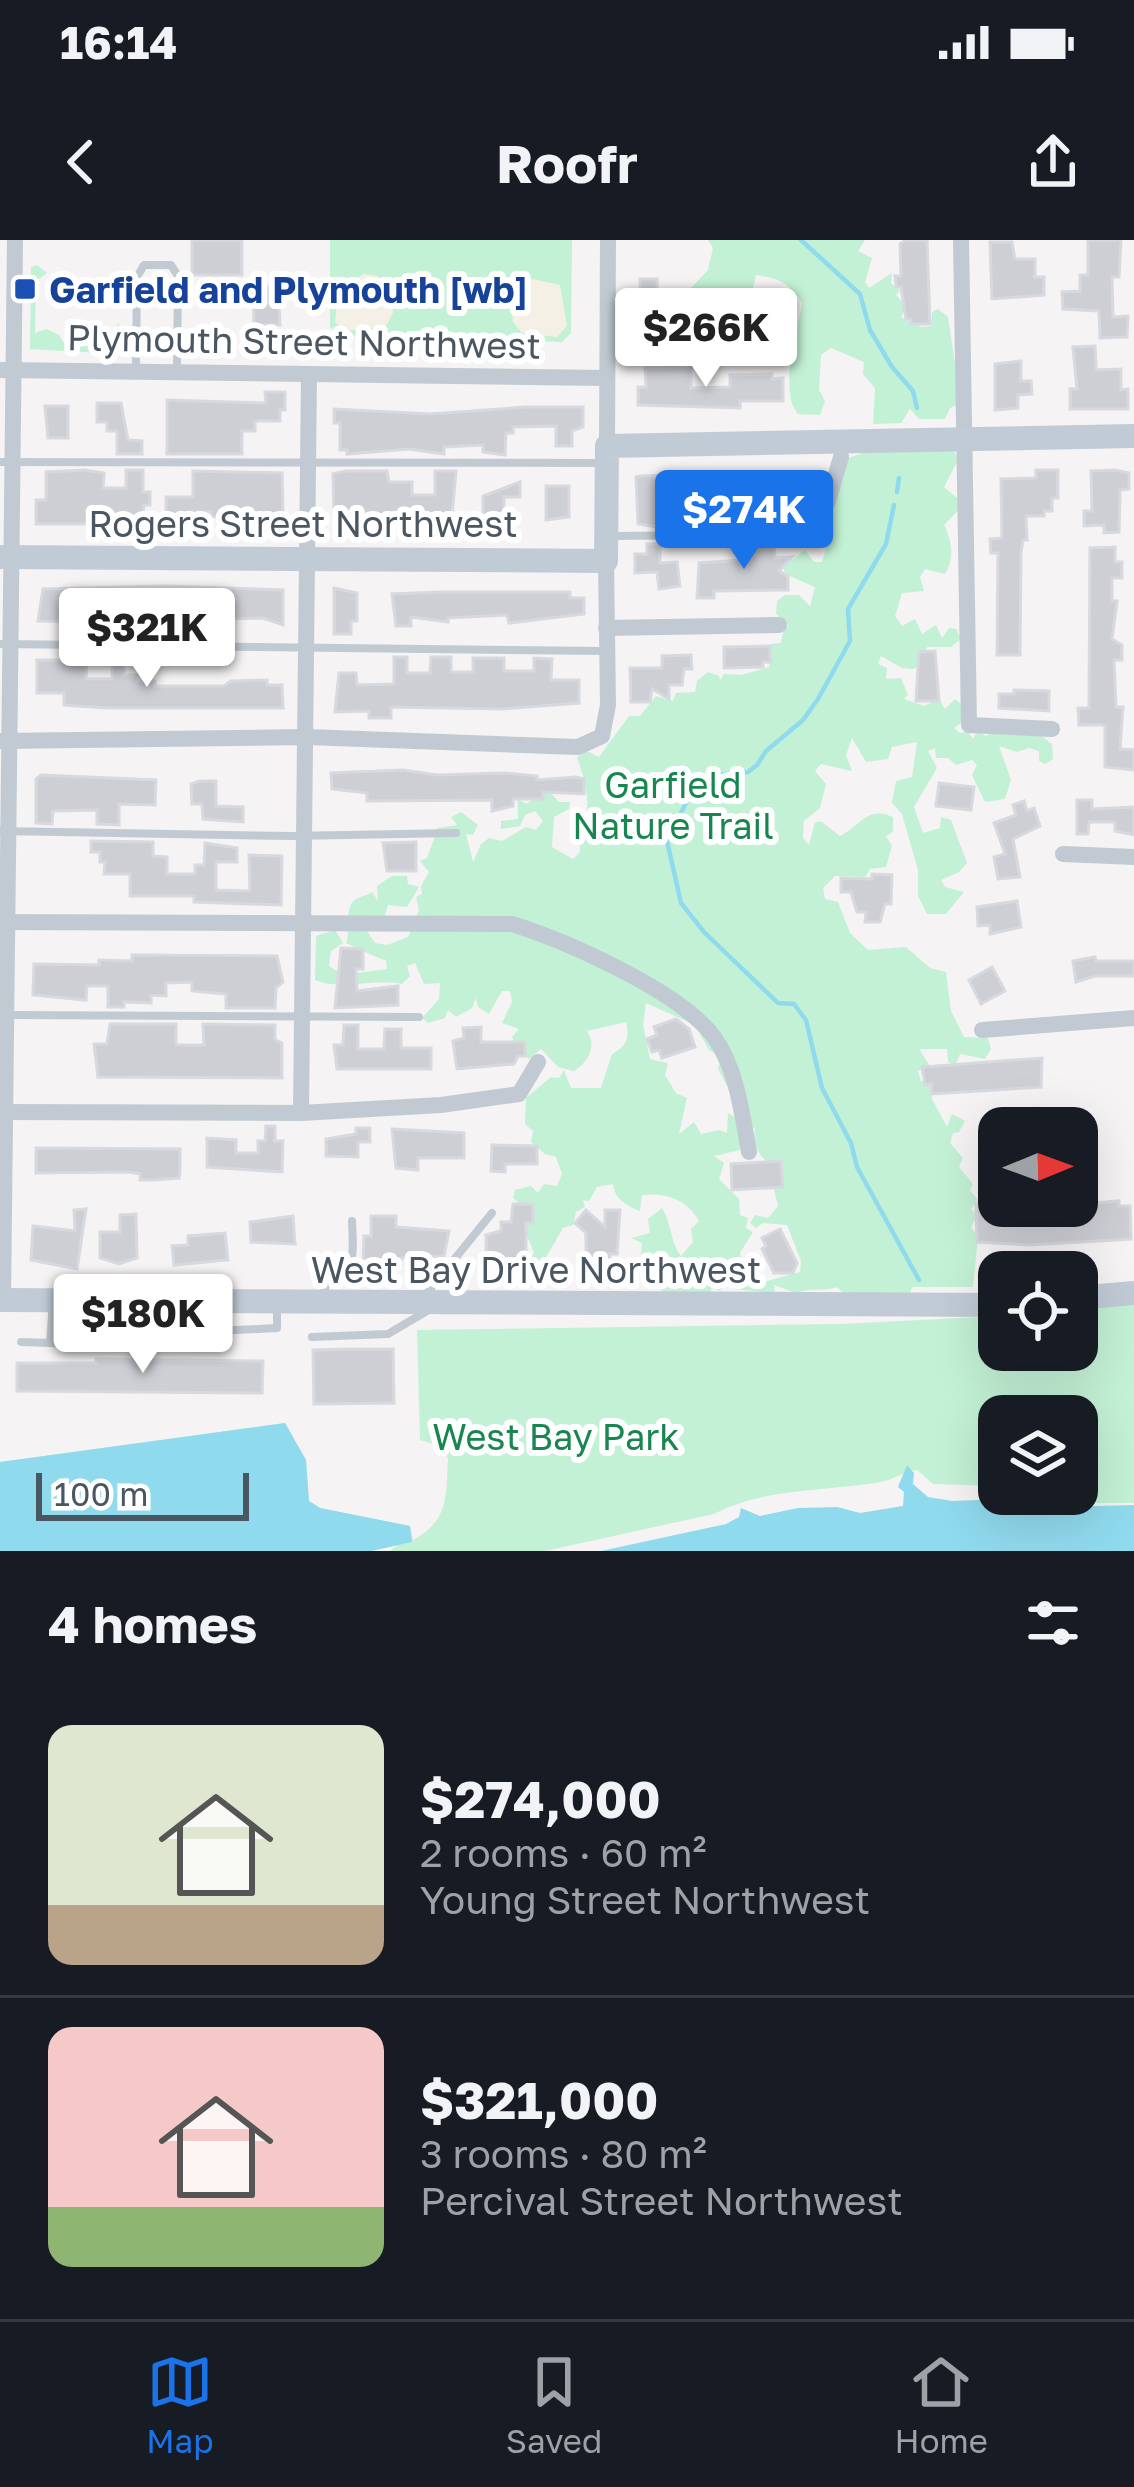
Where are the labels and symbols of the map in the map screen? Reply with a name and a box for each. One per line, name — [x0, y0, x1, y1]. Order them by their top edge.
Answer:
place label: Garfield and Plymouth [wb] — [49, 268, 528, 311]
marker: Garfield and Plymouth [wb] — [12, 276, 38, 302]
pin: $266K — [622, 288, 790, 390]
street label: Plymouth Street Northwest — [67, 315, 541, 367]
pin: $274K — [660, 470, 828, 572]
street label: Rogers Street Northwest — [88, 502, 518, 545]
pin: $321K — [63, 588, 231, 690]
park label: Garfield Nature Trail — [572, 763, 774, 847]
north arrow — [978, 1107, 1098, 1227]
street label: West Bay Drive Northwest — [311, 1248, 761, 1291]
pin: $180K — [59, 1274, 227, 1376]
park label: West Bay Park — [432, 1415, 680, 1458]
scale bar — [36, 1467, 249, 1520]

